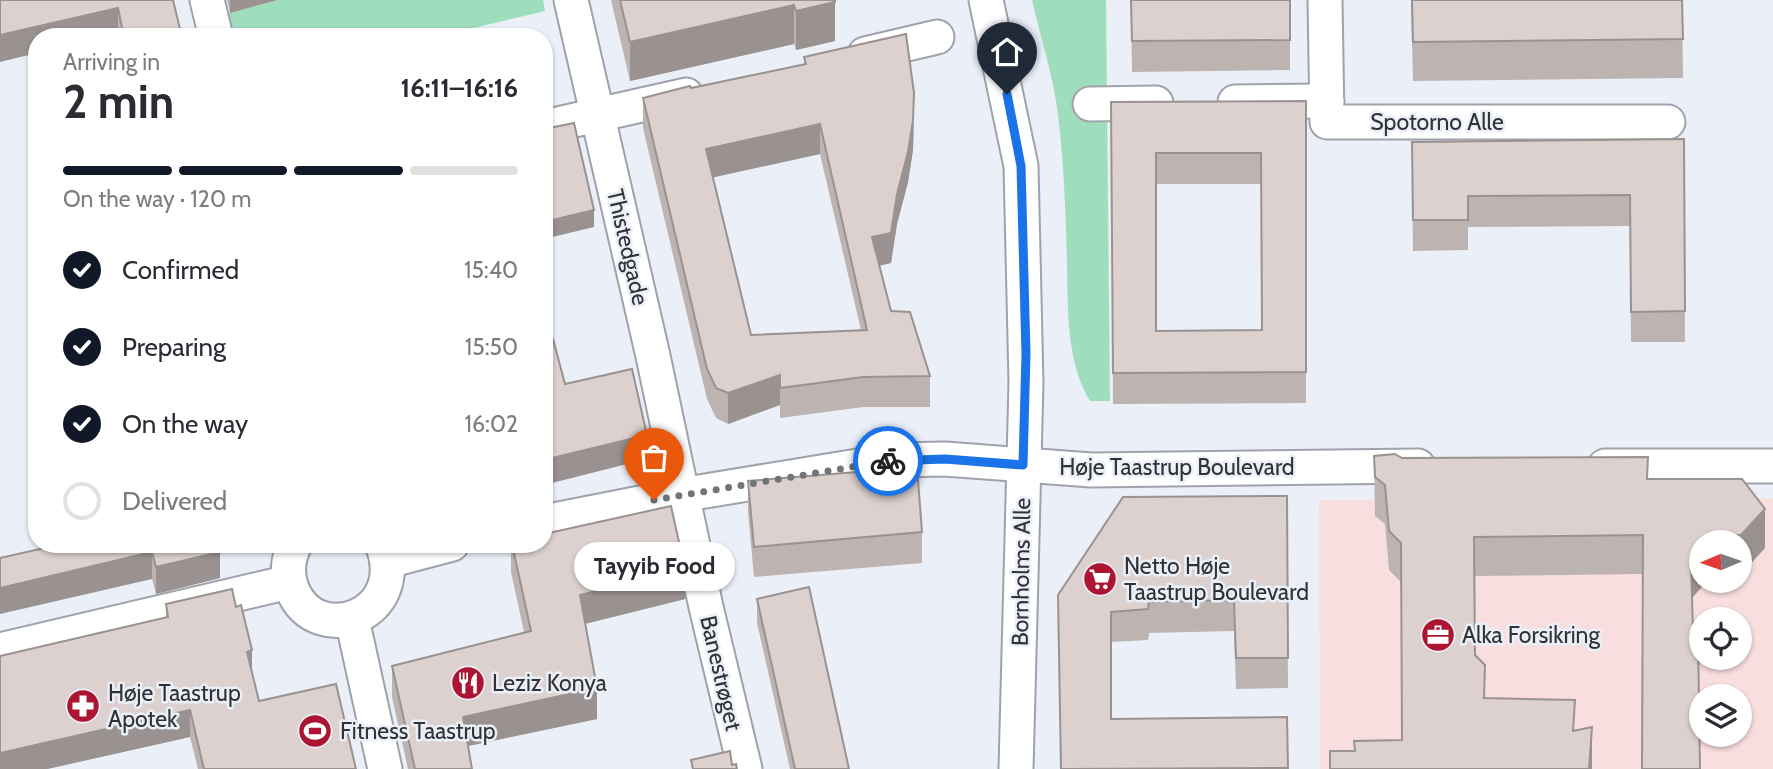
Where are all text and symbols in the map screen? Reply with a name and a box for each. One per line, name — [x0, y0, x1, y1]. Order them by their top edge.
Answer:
pin — [977, 22, 1037, 94]
icon: home — [988, 33, 1026, 71]
text: Arriving in — [63, 48, 160, 76]
text: 16:11–16:16 — [401, 72, 518, 104]
text: 2 min — [63, 74, 174, 130]
street label: Spotorno Alle — [1370, 108, 1504, 136]
text: On the way · 120 m — [63, 185, 251, 213]
street label: Thistedgade — [601, 186, 655, 308]
icon: check — [63, 251, 101, 289]
text: Confirmed — [122, 254, 239, 286]
text: 15:40 — [464, 256, 518, 284]
icon: check — [63, 328, 101, 366]
text: Preparing — [122, 331, 226, 363]
text: 15:50 — [465, 333, 518, 361]
icon: check — [63, 405, 101, 443]
text: On the way — [122, 408, 248, 440]
text: 16:02 — [465, 410, 518, 438]
courier — [853, 426, 923, 496]
pin — [624, 428, 684, 500]
icon: bag — [635, 439, 673, 477]
icon: bike — [869, 442, 907, 480]
street label: Høje Taastrup Boulevard — [1059, 453, 1295, 481]
text: Delivered — [122, 485, 227, 517]
street label: Bornholms Alle — [1006, 497, 1036, 646]
north arrow — [1689, 530, 1752, 593]
map controls — [1689, 530, 1752, 747]
callout: Tayyib Food — [574, 542, 734, 591]
text: Tayyib Food — [594, 552, 715, 580]
place label: Netto Høje Taastrup Boulevard — [1124, 552, 1309, 606]
supermarket icon: Netto Høje Taastrup Boulevard — [1081, 560, 1119, 598]
button: locate — [1689, 607, 1752, 670]
street label: Banestrøget — [694, 613, 748, 734]
office icon: Alka Forsikring — [1419, 616, 1457, 654]
place label: Alka Forsikring — [1462, 621, 1600, 649]
restaurant icon: Leziz Konya — [449, 664, 487, 702]
place label: Leziz Konya — [492, 669, 607, 697]
place label: Høje Taastrup Apotek — [108, 679, 241, 733]
button: layers — [1689, 684, 1752, 747]
pharmacy icon: Høje Taastrup Apotek — [64, 687, 102, 725]
sports icon: Fitness Taastrup — [296, 712, 334, 750]
place label: Fitness Taastrup — [340, 717, 496, 745]

